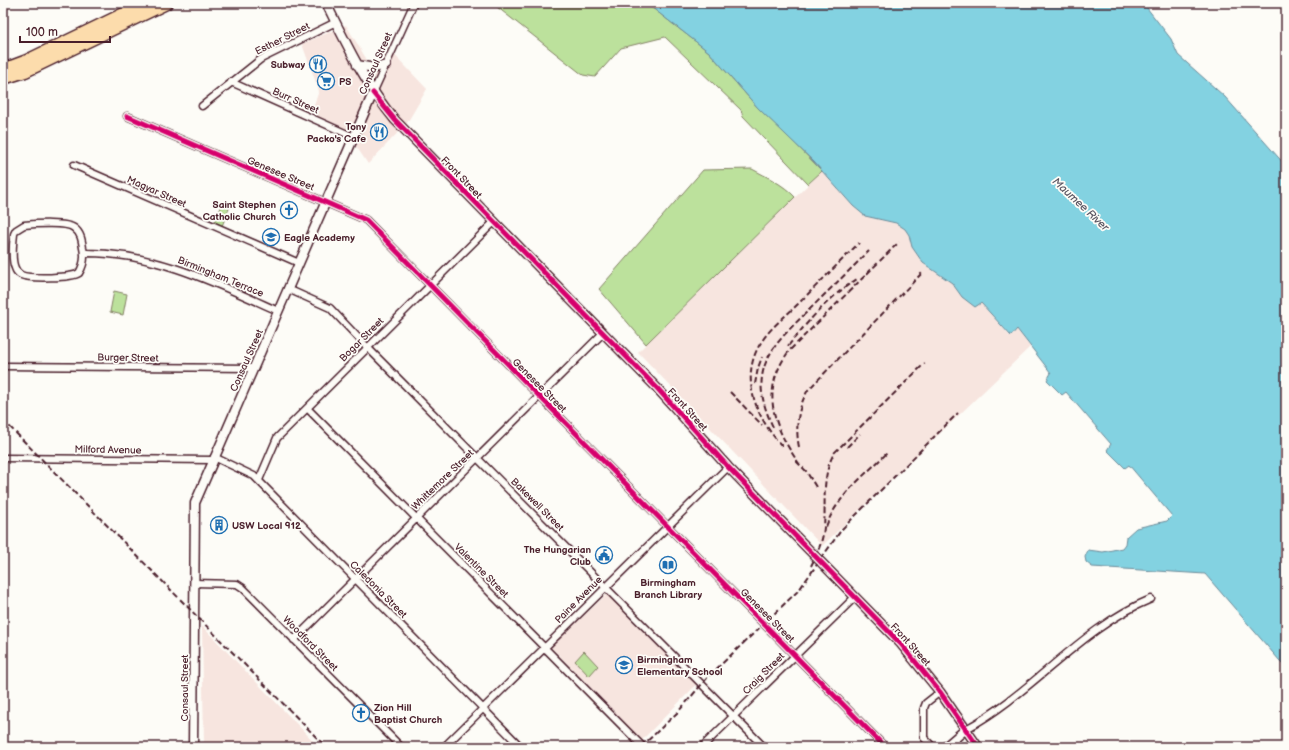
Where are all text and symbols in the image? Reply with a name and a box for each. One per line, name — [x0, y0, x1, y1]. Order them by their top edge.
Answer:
scale bar — [20, 18, 110, 44]
street label: Esther Street — [253, 20, 312, 58]
text: 100 m — [26, 25, 58, 40]
street label: Consaul Street — [357, 30, 395, 96]
restaurant icon: Subway — [308, 54, 328, 74]
place label: Subway — [271, 59, 305, 71]
supermarket icon: PS — [316, 71, 336, 91]
place label: PS — [339, 76, 351, 88]
street label: Burr Street — [270, 85, 321, 116]
place label: Tony Packo's Cafe — [307, 121, 366, 145]
restaurant icon: Tony Packo's Cafe — [369, 122, 389, 142]
street label: Genesee Street — [245, 154, 316, 193]
street label: Front Street — [438, 154, 484, 201]
street label: Magyar Street — [125, 174, 188, 210]
water label: Maumee River — [1050, 175, 1112, 234]
place label: Saint Stephen Catholic Church — [203, 199, 276, 223]
church icon: Saint Stephen Catholic Church — [279, 200, 299, 220]
school or university icon: Eagle Academy — [261, 227, 281, 247]
place label: Eagle Academy — [284, 232, 355, 244]
street label: Birmingham Terrace — [176, 254, 265, 300]
street label: Bogar Street — [337, 315, 386, 364]
street label: Consaul Street — [228, 327, 266, 393]
street label: Burger Street — [97, 351, 159, 365]
street label: Genesee Street — [510, 356, 569, 415]
street label: Front Street — [665, 386, 710, 434]
street label: Milford Avenue — [74, 443, 142, 457]
street label: Whittemore Street — [409, 447, 476, 512]
street label: Bakewell Street — [508, 476, 566, 534]
building icon: USW Local 912 — [209, 515, 229, 535]
place label: USW Local 912 — [232, 520, 301, 532]
street label: Valentine Street — [452, 541, 511, 600]
place label: The Hungarian Club — [524, 544, 591, 568]
public building icon: The Hungarian Club — [594, 545, 614, 565]
library icon: Birmingham Branch Library — [658, 555, 678, 575]
street label: Caledonia Street — [347, 559, 409, 621]
street label: Paine Avenue — [553, 574, 605, 626]
place label: Birmingham Branch Library — [634, 577, 702, 601]
street label: Genesee Street — [738, 586, 797, 645]
street label: Woodford Street — [280, 614, 340, 674]
street label: Front Street — [888, 621, 933, 669]
street label: Craig Street — [740, 650, 787, 697]
place label: Birmingham Elementary School — [637, 654, 723, 678]
street label: Consaul Street — [179, 655, 191, 721]
school or university icon: Birmingham Elementary School — [614, 655, 634, 675]
place label: Zion Hill Baptist Church — [374, 702, 442, 726]
church icon: Zion Hill Baptist Church — [351, 703, 371, 723]

